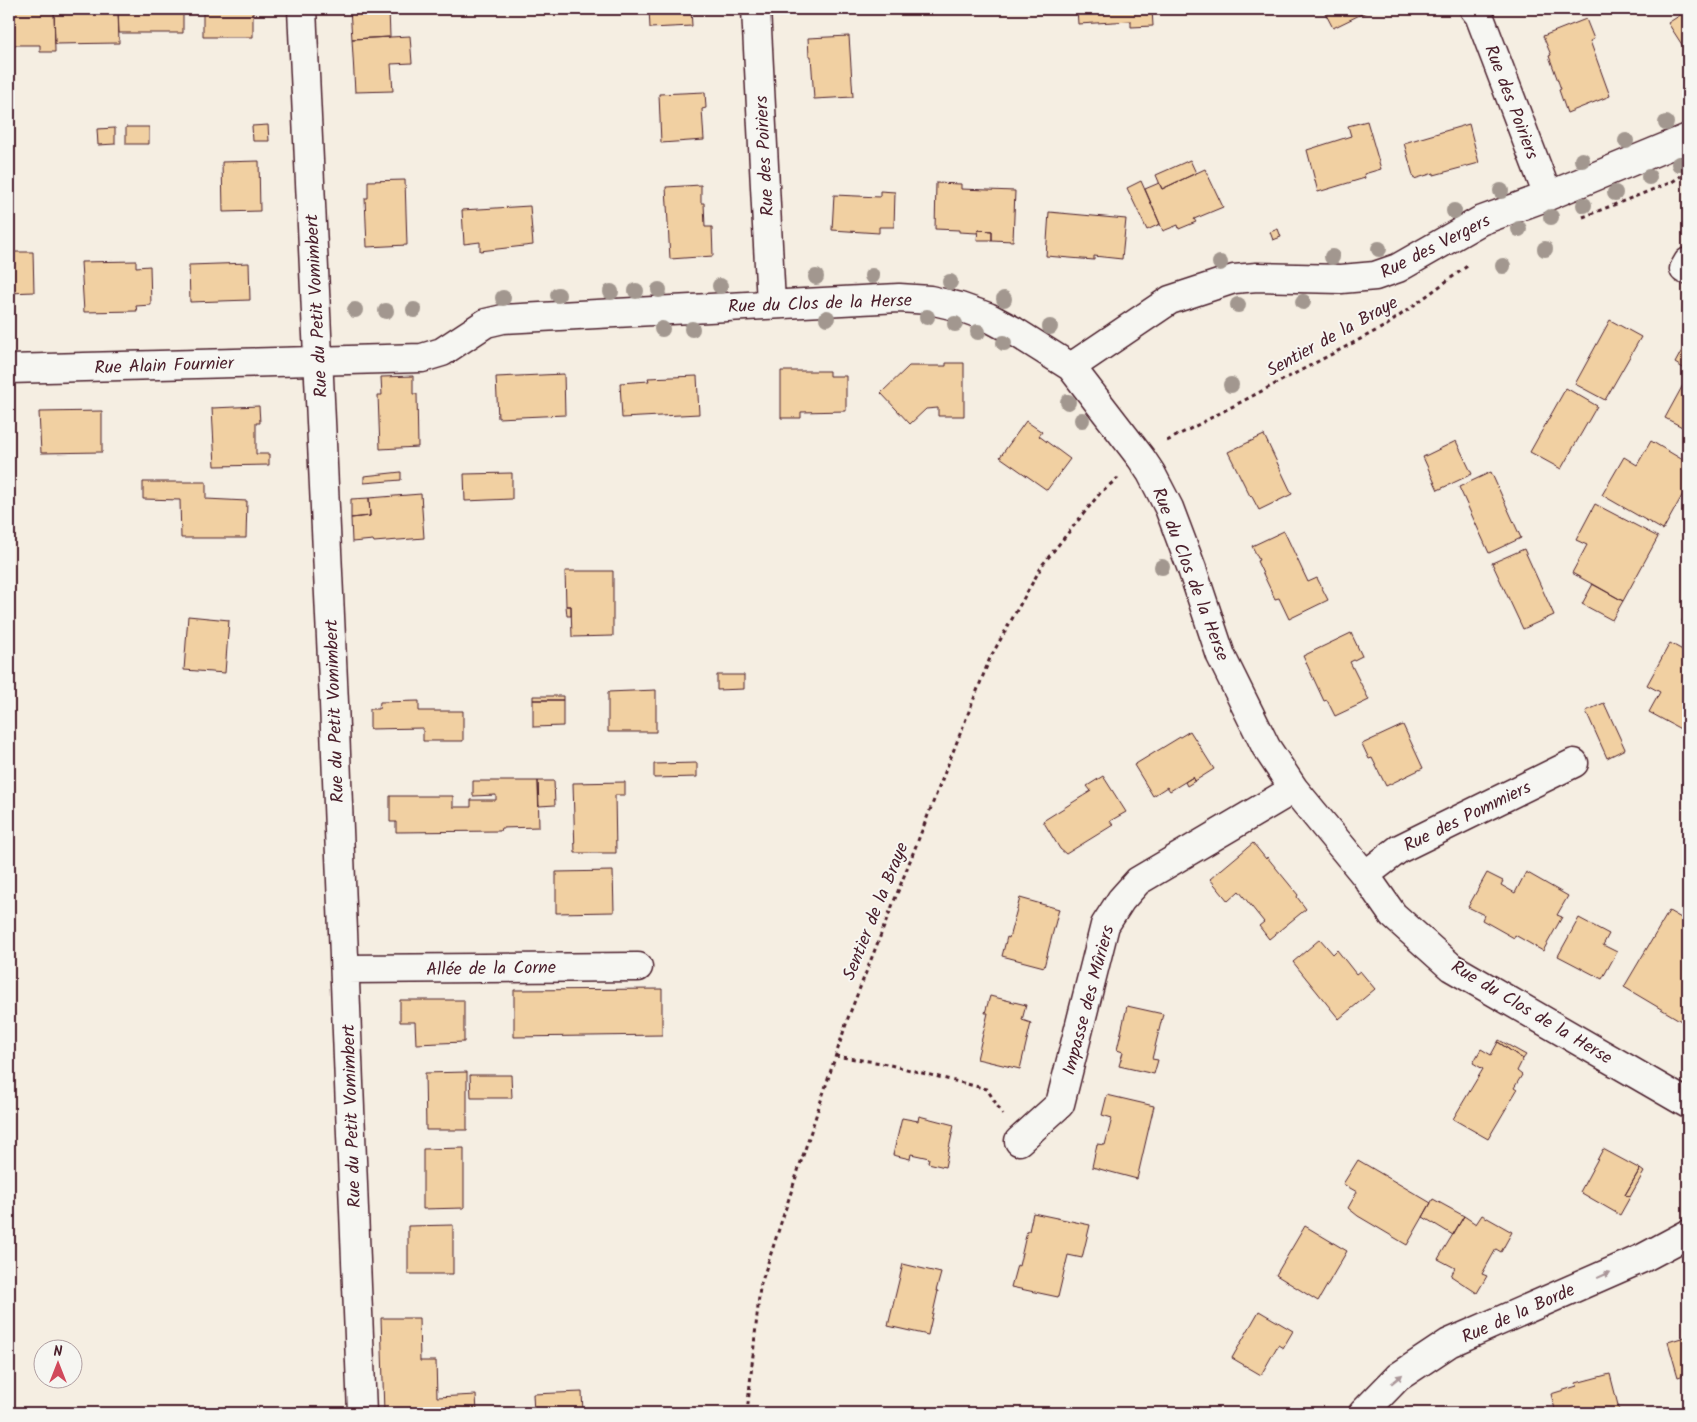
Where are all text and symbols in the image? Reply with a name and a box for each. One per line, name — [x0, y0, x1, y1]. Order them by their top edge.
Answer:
street label: Rue des Poiriers — [1475, 41, 1546, 164]
street label: Rue des Poiriers — [748, 95, 783, 217]
street label: Rue des Vergers — [1375, 207, 1496, 288]
street label: Rue du Petit Vomimbert — [298, 212, 337, 398]
street label: Rue du Clos de la Herse — [728, 287, 912, 322]
street label: Sentier de la Braye — [1262, 289, 1404, 386]
street label: Rue Alain Fournier — [94, 350, 235, 383]
street label: Rue du Clos de la Herse — [1143, 484, 1236, 666]
street label: Rue du Petit Vomimbert — [318, 618, 353, 803]
street label: Rue des Pommiers — [1399, 774, 1537, 861]
street label: Sentier de la Braye — [835, 838, 917, 985]
street label: Impasse des Mûriers — [1055, 922, 1124, 1079]
street label: Allée de la Corne — [426, 954, 556, 985]
street label: Rue du Clos de la Herse — [1445, 954, 1617, 1073]
street label: Rue du Petit Vomimbert — [335, 1023, 370, 1208]
one-way arrow — [1597, 1271, 1611, 1279]
street label: Rue de la Borde — [1457, 1276, 1580, 1352]
north arrow — [32, 1340, 82, 1390]
text: N — [54, 1341, 63, 1363]
one-way arrow — [1391, 1373, 1403, 1385]

